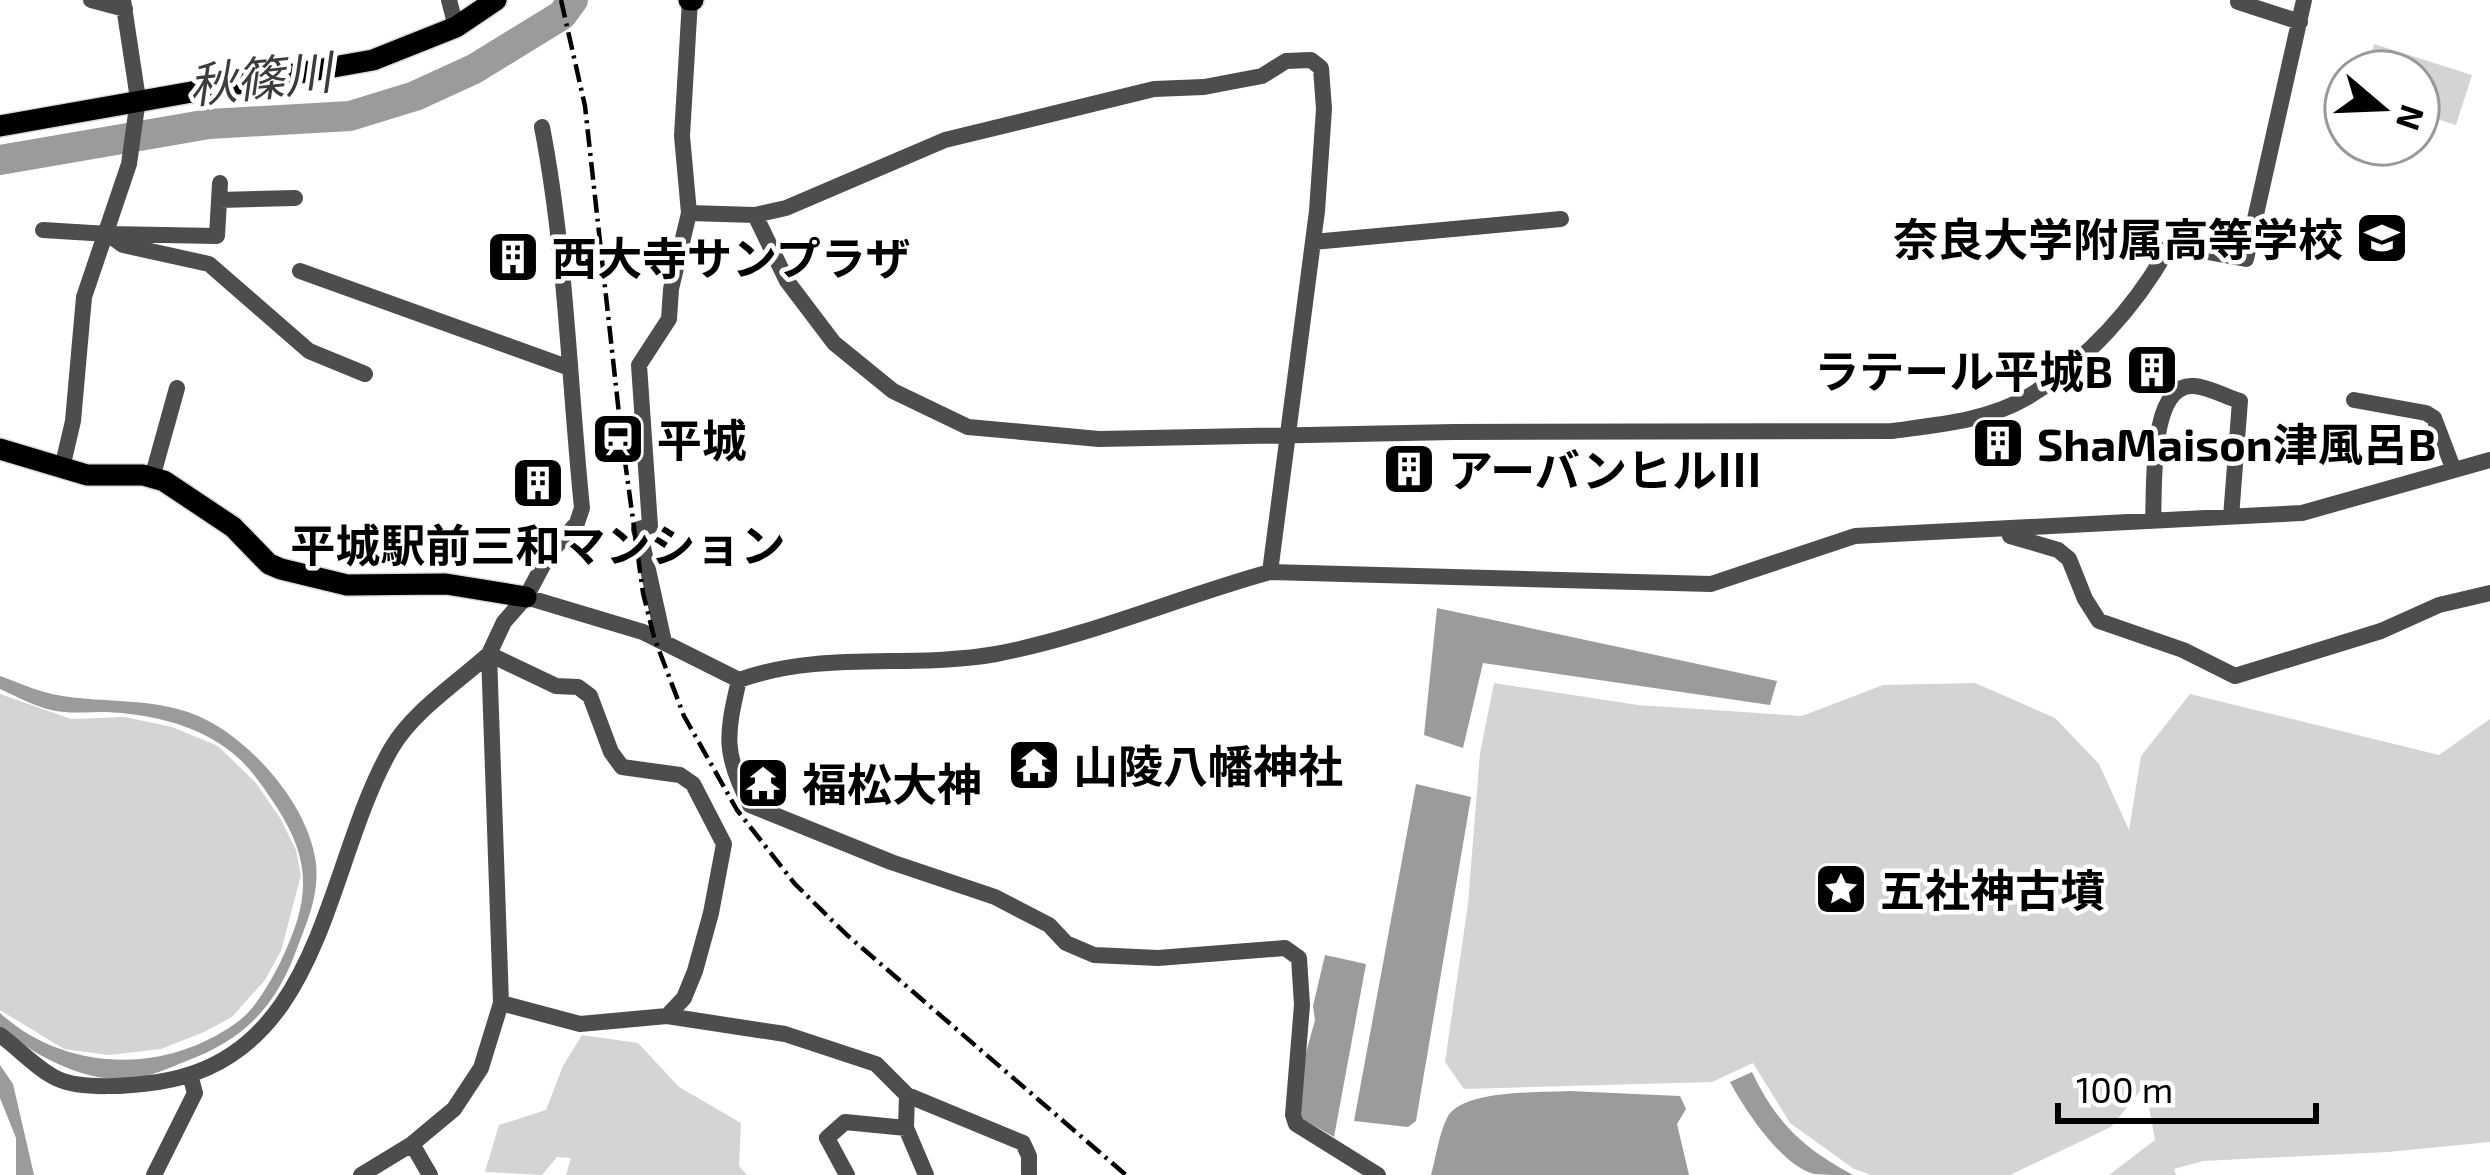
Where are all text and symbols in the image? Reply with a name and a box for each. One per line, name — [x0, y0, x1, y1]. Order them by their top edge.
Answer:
water label: 秋篠川 — [185, 40, 340, 113]
north arrow — [2322, 48, 2442, 168]
text: N — [2389, 100, 2434, 136]
school or university icon: 奈良大学附属高等学校 — [2354, 210, 2410, 266]
place label: 奈良大学附属高等学校 — [1893, 211, 2343, 265]
building icon: 西大寺サンプラザ — [485, 229, 541, 285]
place label: 西大寺サンプラザ — [552, 230, 911, 284]
building icon: ラテール平城B — [2124, 342, 2180, 398]
place label: ラテール平城B — [1814, 343, 2113, 397]
station icon: 平城 — [590, 411, 646, 467]
place label: 平城 — [657, 412, 747, 466]
building icon: ShaMaison津風呂B — [1970, 415, 2026, 471]
place label: ShaMaison津風呂B — [2037, 416, 2437, 470]
building icon: アーバンヒルⅢ — [1381, 441, 1437, 497]
place label: アーバンヒルⅢ — [1448, 442, 1762, 496]
building icon: 平城駅前三和マンション — [510, 455, 566, 511]
place label: 平城駅前三和マンション — [290, 517, 786, 571]
temple icon: 山陵八幡神社 — [1006, 737, 1062, 793]
place label: 山陵八幡神社 — [1073, 738, 1343, 792]
temple icon: 福松大神 — [735, 755, 791, 811]
place label: 福松大神 — [802, 756, 982, 810]
place icon: 五社神古墳 — [1813, 861, 1869, 917]
place label: 五社神古墳 — [1880, 862, 2105, 916]
scale bar — [2058, 1049, 2316, 1123]
text: 100 m — [2076, 1067, 2173, 1110]

